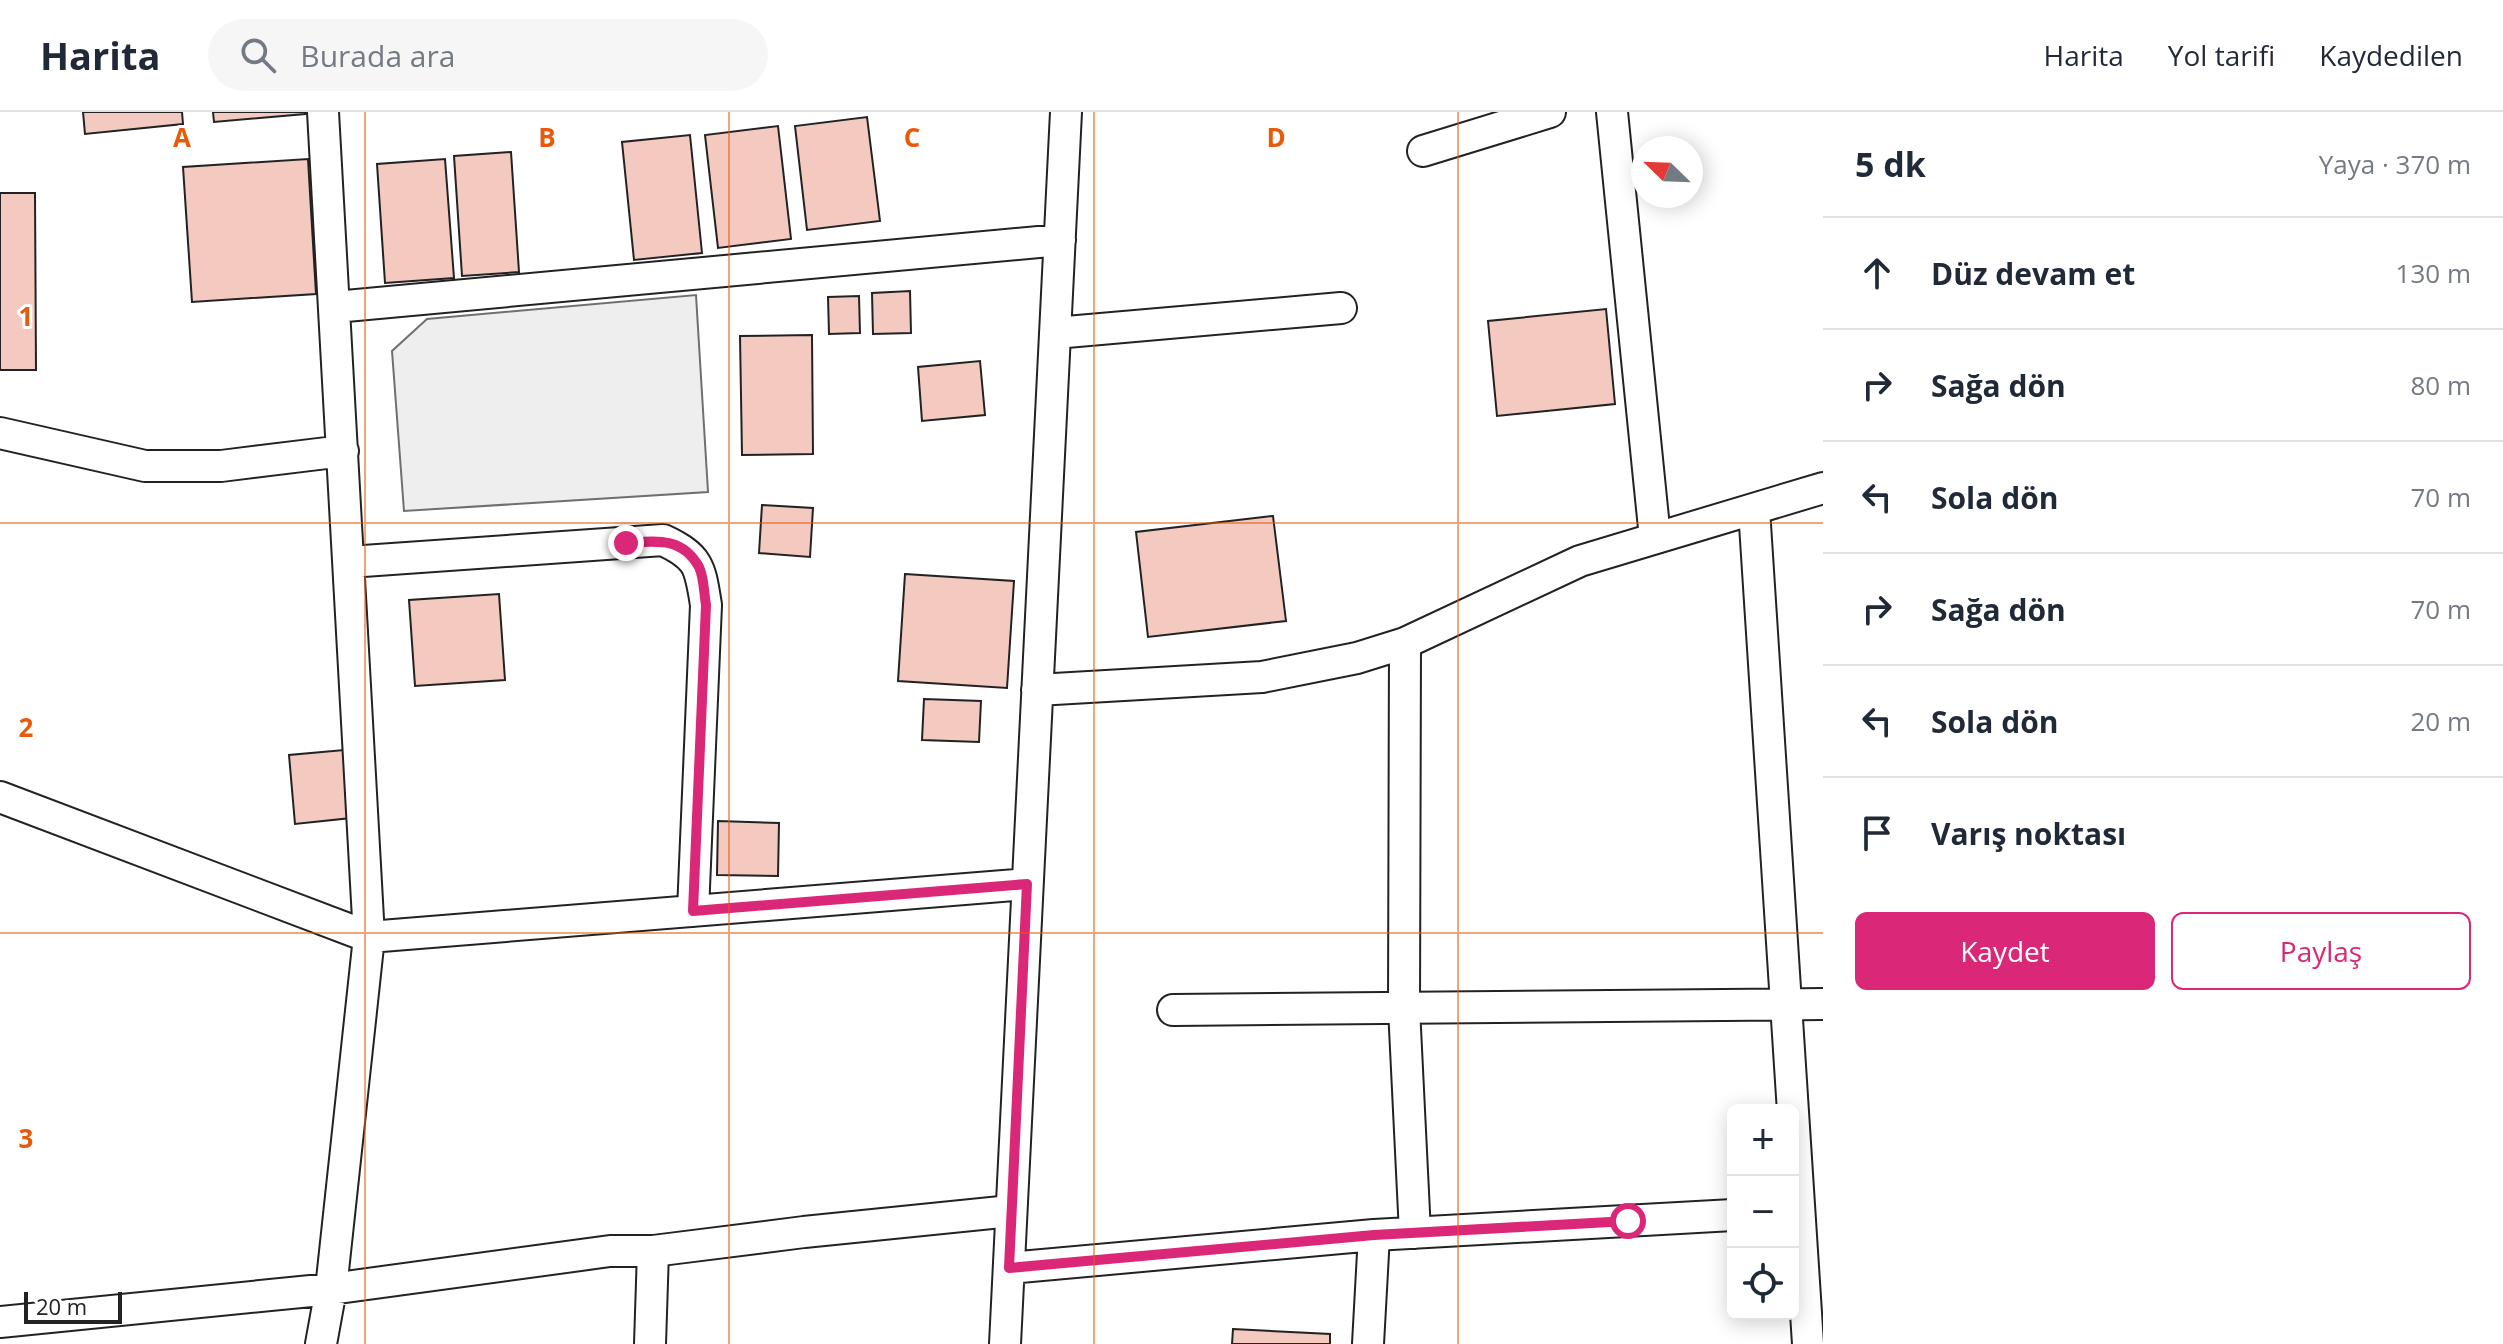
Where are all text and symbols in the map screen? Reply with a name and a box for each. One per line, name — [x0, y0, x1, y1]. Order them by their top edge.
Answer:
search box — [208, 19, 768, 91]
text: Harita — [40, 29, 160, 81]
icon: search — [236, 33, 280, 77]
text: Burada ara — [300, 35, 455, 76]
text: Harita — [2044, 36, 2124, 74]
text: Yol tarifi — [2168, 36, 2275, 74]
text: Kaydedilen — [2319, 36, 2463, 74]
text: A — [173, 119, 191, 155]
text: B — [538, 119, 556, 155]
text: C — [904, 119, 920, 155]
text: D — [1266, 119, 1286, 155]
north arrow — [1631, 136, 1703, 208]
text: 5 dk — [1855, 141, 1926, 187]
text: Yaya · 370 m — [2319, 146, 2471, 182]
icon: ahead — [1855, 251, 1899, 295]
text: Düz devam et — [1931, 253, 2135, 294]
text: 130 m — [2396, 255, 2471, 291]
text: 1 — [19, 298, 33, 334]
icon: right — [1855, 363, 1899, 407]
text: Sağa dön — [1931, 365, 2066, 406]
text: 80 m — [2410, 367, 2471, 403]
icon: left — [1855, 475, 1899, 519]
text: Sola dön — [1931, 477, 2058, 518]
text: 70 m — [2410, 479, 2471, 515]
route end — [608, 525, 644, 561]
icon: right — [1855, 587, 1899, 631]
text: Sağa dön — [1931, 589, 2066, 630]
text: 70 m — [2410, 591, 2471, 627]
icon: left — [1855, 699, 1899, 743]
text: Sola dön — [1931, 701, 2058, 742]
text: 20 m — [2410, 703, 2471, 739]
text: 2 — [19, 709, 34, 745]
icon: arrive — [1855, 811, 1899, 855]
text: Varış noktası — [1931, 813, 2126, 854]
button: Kaydet — [1855, 912, 2155, 990]
button: Paylaş — [2171, 912, 2471, 990]
map controls — [1727, 1104, 1799, 1320]
button: + — [1727, 1104, 1799, 1176]
text: 3 — [19, 1120, 33, 1156]
button: − — [1727, 1176, 1799, 1248]
route start — [1610, 1203, 1646, 1239]
button: locate — [1727, 1248, 1799, 1320]
scale bar — [24, 1288, 122, 1324]
text: 20 m — [36, 1291, 87, 1321]

